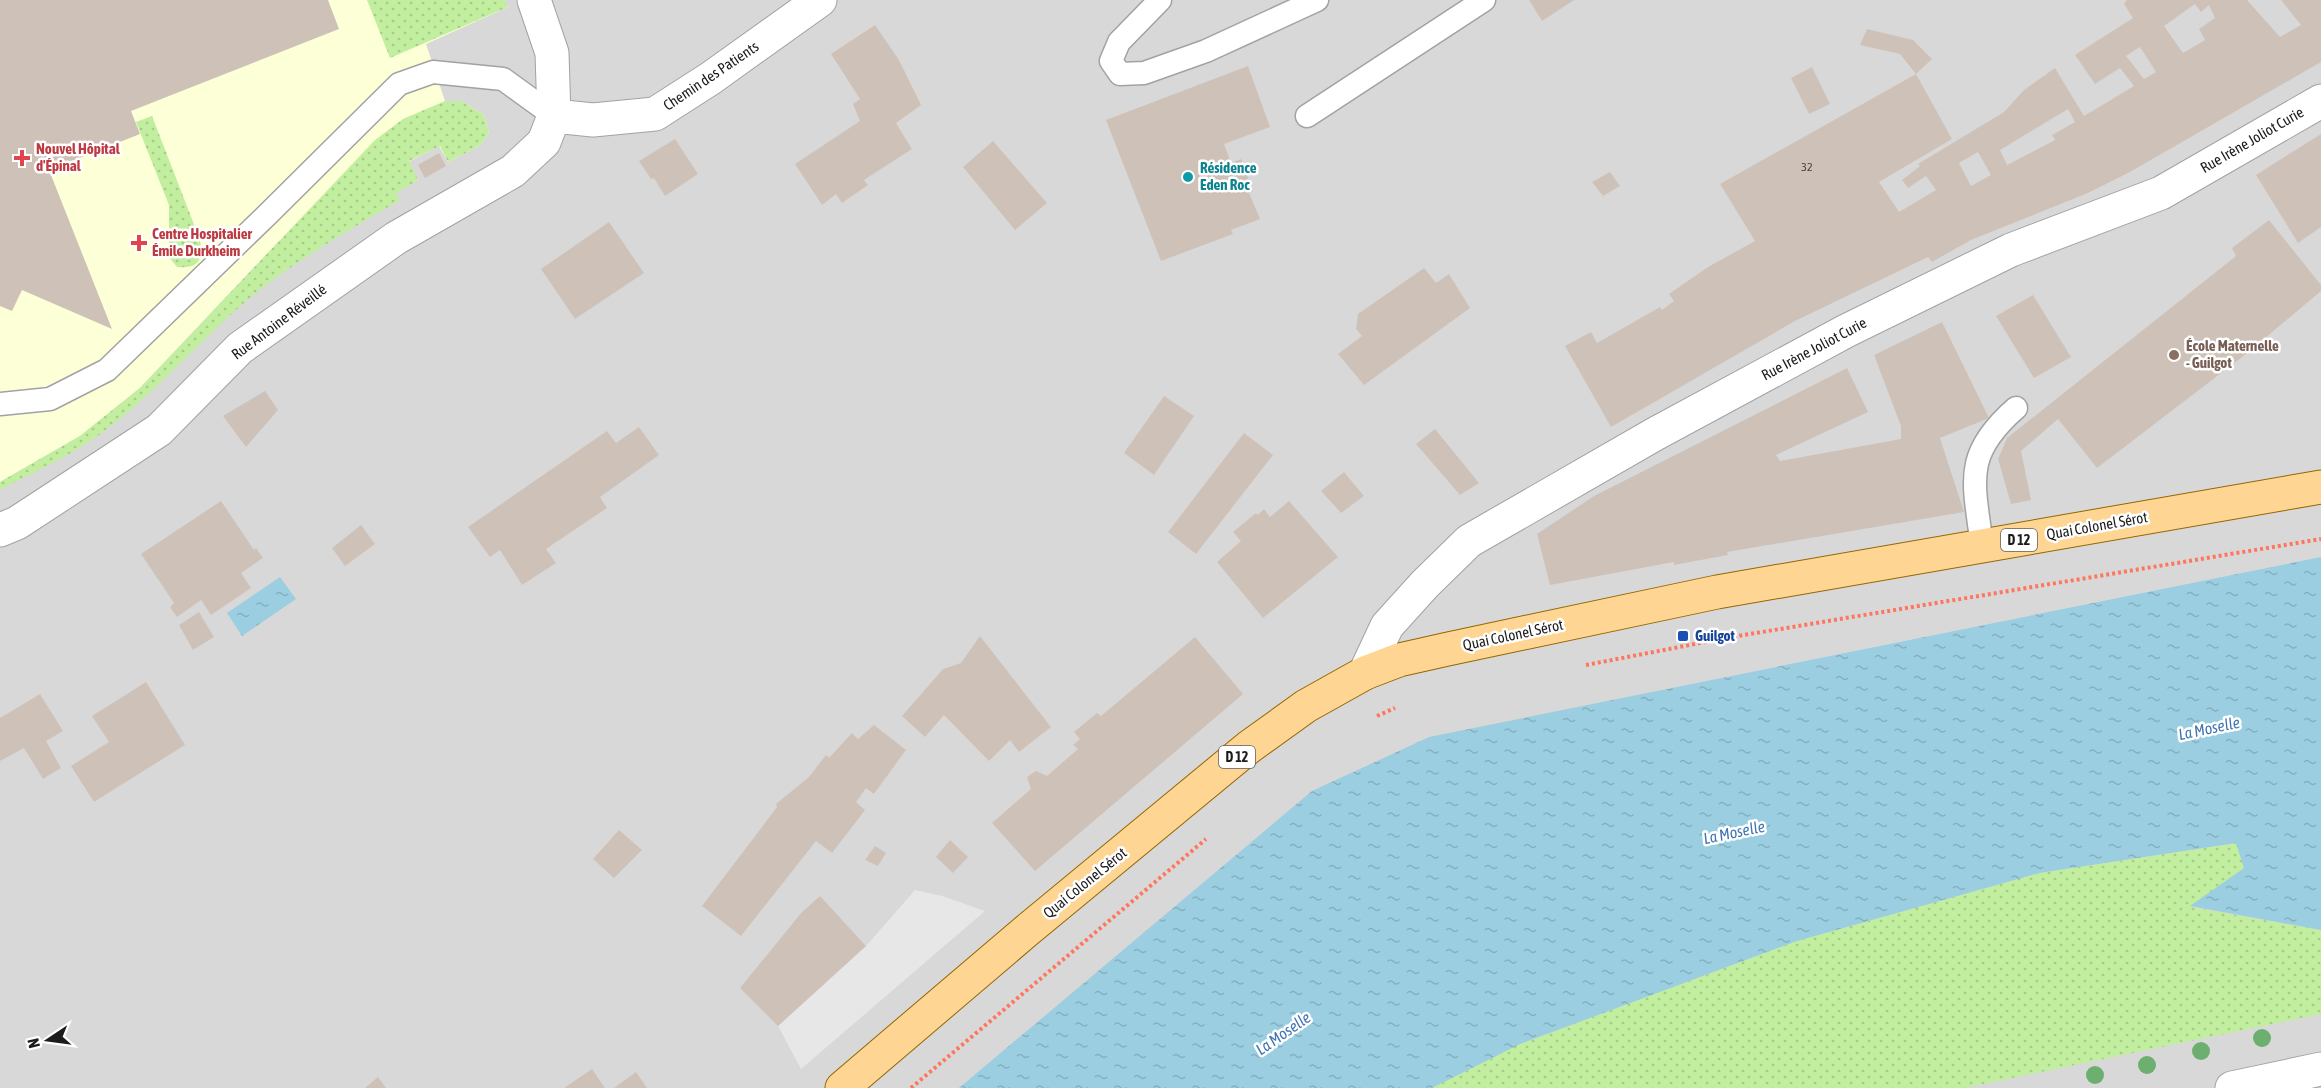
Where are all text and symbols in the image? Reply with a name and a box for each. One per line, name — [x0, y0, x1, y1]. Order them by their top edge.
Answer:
street label: Chemin des Patients — [660, 37, 762, 114]
street label: Rue Irène Joliot Curie — [2197, 103, 2306, 176]
place label: Nouvel Hôpital d'Épinal — [36, 140, 121, 174]
marker: Nouvel Hôpital d'Épinal — [13, 149, 31, 167]
place label: Résidence Eden Roc — [1200, 159, 1257, 193]
house number: 32 — [1801, 160, 1813, 174]
marker: Résidence Eden Roc — [1181, 170, 1195, 184]
place label: Centre Hospitalier Émile Durkheim — [152, 225, 253, 259]
marker: Centre Hospitalier Émile Durkheim — [130, 234, 148, 252]
street label: Rue Antoine Réveillé — [228, 280, 330, 363]
street label: Rue Irène Joliot Curie — [1758, 314, 1869, 383]
place label: École Maternelle - Guilgot — [2186, 337, 2279, 371]
marker: École Maternelle - Guilgot — [2167, 348, 2181, 362]
street label: Quai Colonel Sérot — [2045, 508, 2149, 543]
road number: D 12 — [2001, 529, 2037, 551]
street label: Quai Colonel Sérot — [1461, 616, 1565, 653]
place label: Guilgot — [1695, 627, 1736, 644]
marker: Guilgot — [1676, 629, 1690, 643]
water label: La Moselle — [2177, 713, 2241, 743]
road number: D 12 — [1219, 746, 1255, 768]
water label: La Moselle — [1702, 817, 1766, 847]
street label: Quai Colonel Sérot — [1040, 844, 1130, 921]
water label: La Moselle — [1252, 1008, 1314, 1058]
north arrow — [18, 1010, 78, 1070]
text: N — [24, 1037, 43, 1050]

